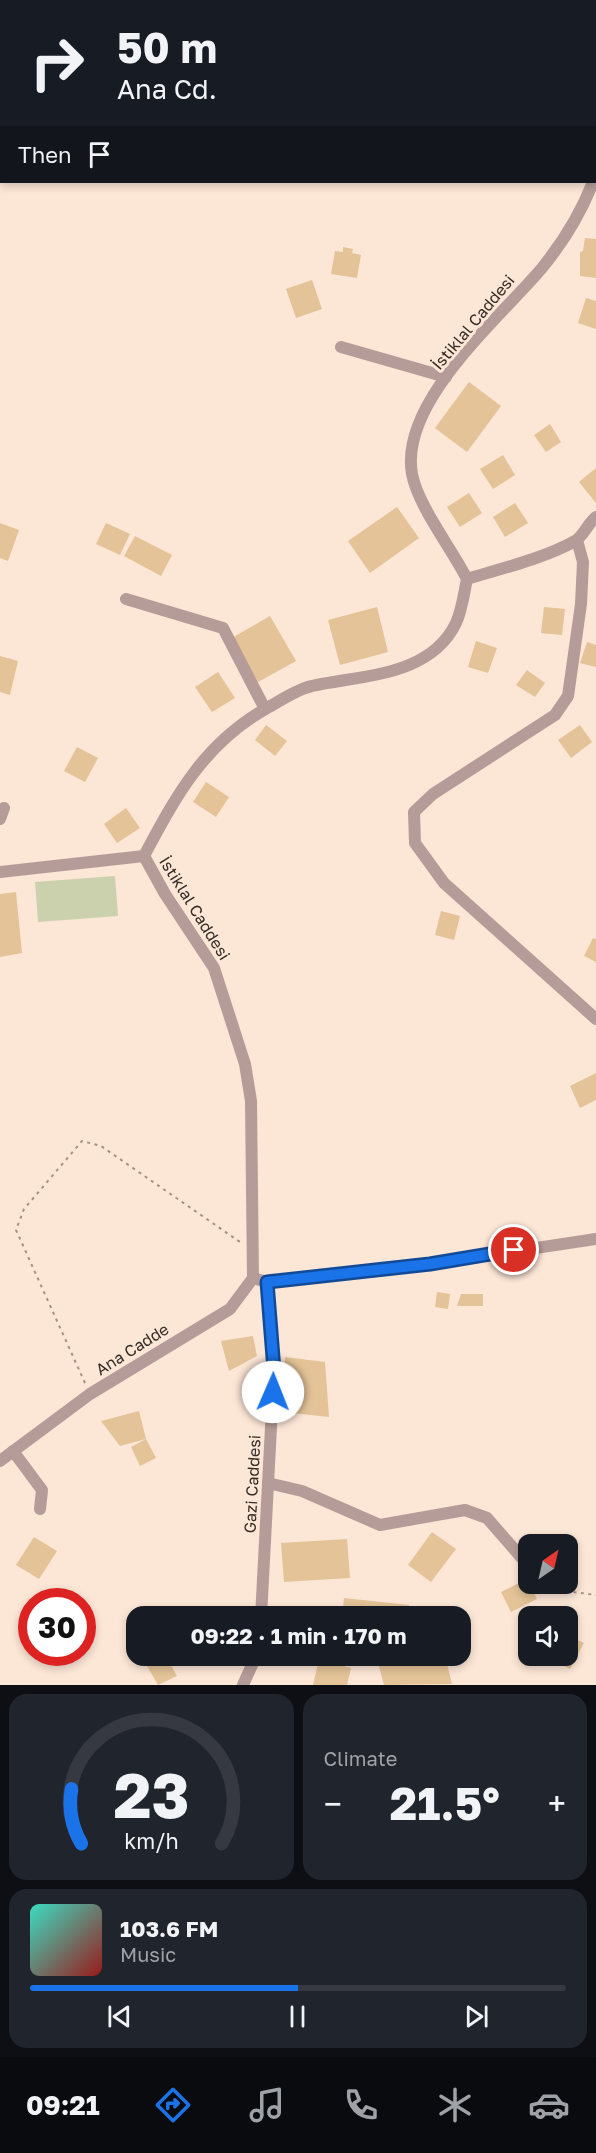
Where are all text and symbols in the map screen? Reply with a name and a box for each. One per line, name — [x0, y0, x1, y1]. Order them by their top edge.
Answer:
text: 50 m — [117, 22, 217, 72]
icon: right — [18, 24, 96, 102]
text: Ana Cd. — [117, 73, 217, 105]
icon: arrive — [83, 138, 116, 171]
text: Then — [18, 141, 71, 168]
street label: İstiklal Caddesi — [427, 270, 519, 374]
street label: İstiklal Caddesi — [155, 853, 235, 963]
pin — [488, 1224, 539, 1275]
icon: arrive — [497, 1233, 530, 1266]
street label: Ana Cadde — [92, 1319, 172, 1379]
position arrow — [241, 1360, 305, 1424]
street label: Gazi Caddesi — [239, 1434, 265, 1534]
north arrow — [518, 1534, 578, 1594]
map controls — [518, 1534, 578, 1666]
speed limit sign: 30 — [18, 1588, 96, 1666]
button: sound — [518, 1606, 578, 1666]
text: 09:22 · 1 min · 170 m — [190, 1622, 407, 1649]
text: Climate — [324, 1746, 397, 1770]
text: 23 — [113, 1757, 189, 1832]
text: 21.5° — [390, 1776, 500, 1830]
text: − — [324, 1784, 342, 1823]
text: + — [548, 1784, 566, 1823]
text: km/h — [124, 1828, 179, 1854]
text: 103.6 FM — [120, 1915, 218, 1942]
text: Music — [120, 1942, 176, 1966]
icon: previous — [103, 2000, 136, 2033]
icon: pause — [281, 2000, 314, 2033]
icon: next — [460, 2000, 493, 2033]
icon: directions — [152, 2084, 194, 2126]
icon: music — [246, 2084, 288, 2126]
icon: phone — [340, 2084, 382, 2126]
icon: climate — [434, 2084, 476, 2126]
icon: car — [528, 2084, 570, 2126]
text: 09:21 — [26, 2089, 100, 2121]

